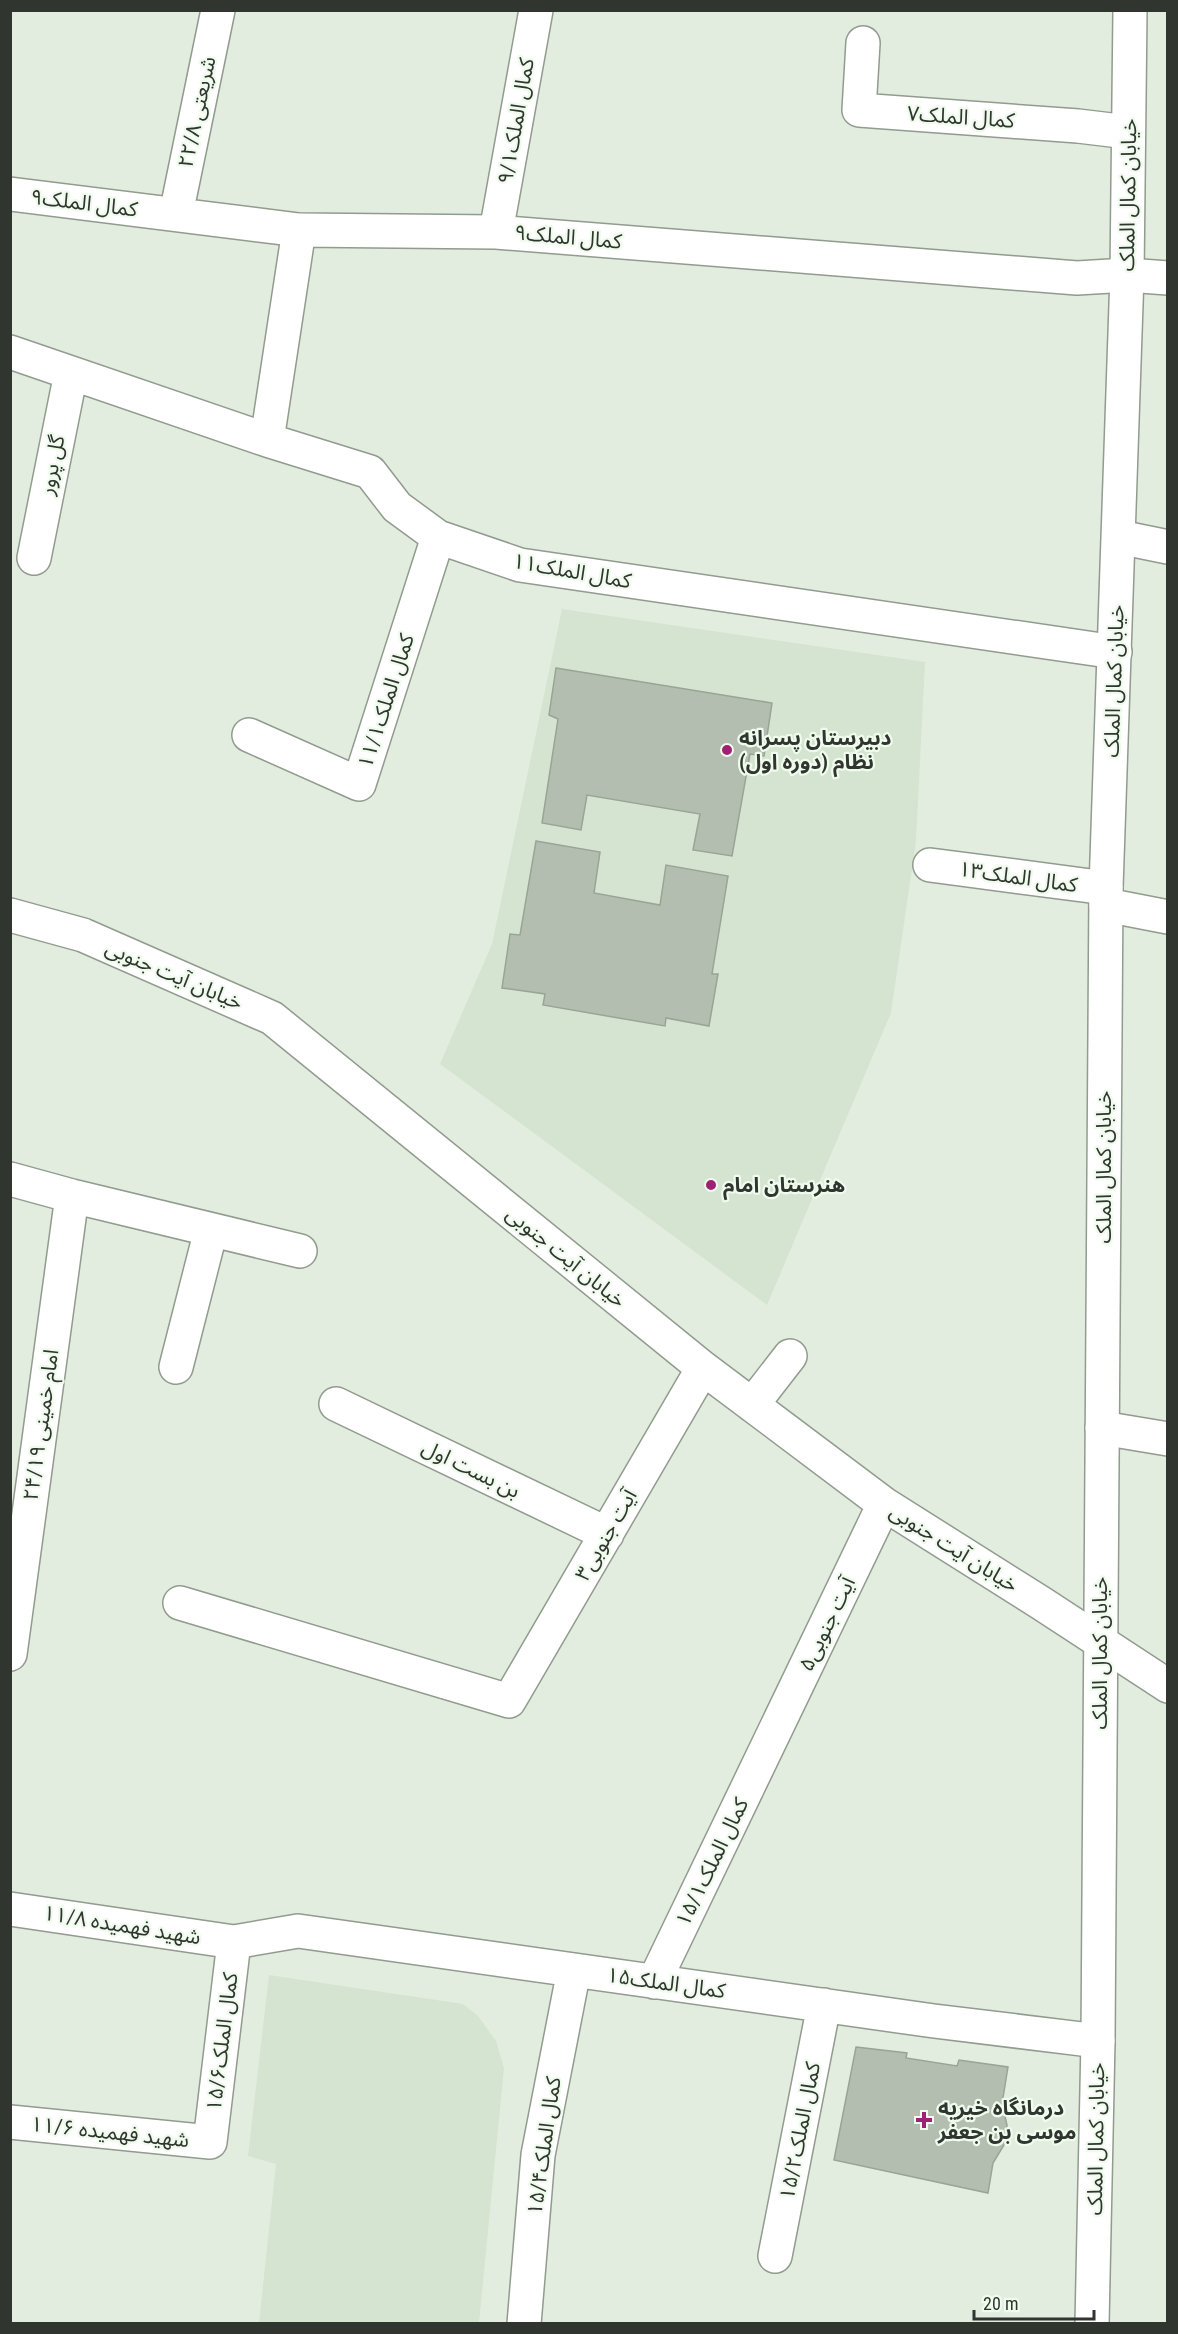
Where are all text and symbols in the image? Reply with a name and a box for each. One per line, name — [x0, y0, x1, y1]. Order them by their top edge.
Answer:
street label: شریعتی ۲۲/۸ — [173, 54, 221, 170]
street label: کمال الملک۹/۱ — [493, 56, 539, 186]
street label: کمال الملک۷ — [906, 101, 1016, 133]
street label: خیابان کمال الملک — [1115, 118, 1141, 272]
street label: کمال الملک۹ — [29, 185, 139, 222]
street label: کمال الملک۹ — [513, 220, 623, 254]
street label: گل پرور — [34, 433, 71, 498]
street label: کمال الملک۱۱ — [511, 549, 633, 593]
street label: خیابان کمال الملک — [1099, 604, 1129, 758]
street label: کمال الملک۱۱/۱ — [353, 631, 419, 771]
place label: دبیرستان پسرانه نظام (دوره اول) — [739, 726, 892, 778]
marker: دبیرستان پسرانه نظام (دوره اول) — [720, 743, 734, 757]
street label: کمال الملک۱۳ — [957, 857, 1079, 897]
street label: خیابان آیت جنوبی — [102, 935, 246, 1015]
street label: خیابان کمال الملک — [1092, 1091, 1116, 1243]
place label: هنرستان امام — [723, 1173, 845, 1201]
marker: هنرستان امام — [704, 1178, 718, 1192]
street label: خیابان آیت جنوبی — [501, 1201, 631, 1313]
street label: امام خمینی ۲۴/۱۹ — [18, 1348, 67, 1503]
street label: بن بست اول — [418, 1435, 524, 1503]
street label: آیت جنوبی۳ — [570, 1484, 642, 1585]
street label: خیابان آیت جنوبی — [885, 1499, 1023, 1597]
street label: آیت جنوبی۵ — [794, 1572, 860, 1675]
street label: خیابان کمال الملک — [1088, 1577, 1112, 1729]
street label: کمال الملک۱۵/۱ — [671, 1794, 754, 1930]
street label: شهید فهمیده ۱۱/۸ — [41, 1901, 203, 1949]
street label: کمال الملک۱۵ — [605, 1963, 727, 2003]
street label: کمال الملک۱۵/۶ — [202, 1971, 242, 2113]
street label: کمال الملک۱۵/۲ — [775, 2060, 825, 2202]
street label: خیابان کمال الملک — [1083, 2062, 1109, 2216]
street label: کمال الملک۱۵/۴ — [522, 2075, 566, 2217]
place label: درمانگاه خیریه موسی بن جعفر — [937, 2096, 1077, 2144]
marker: درمانگاه خیریه موسی بن جعفر — [915, 2111, 933, 2129]
street label: شهید فهمیده ۱۱/۶ — [30, 2112, 190, 2152]
scale bar — [974, 2283, 1094, 2321]
text: 20 m — [983, 2293, 1018, 2314]

